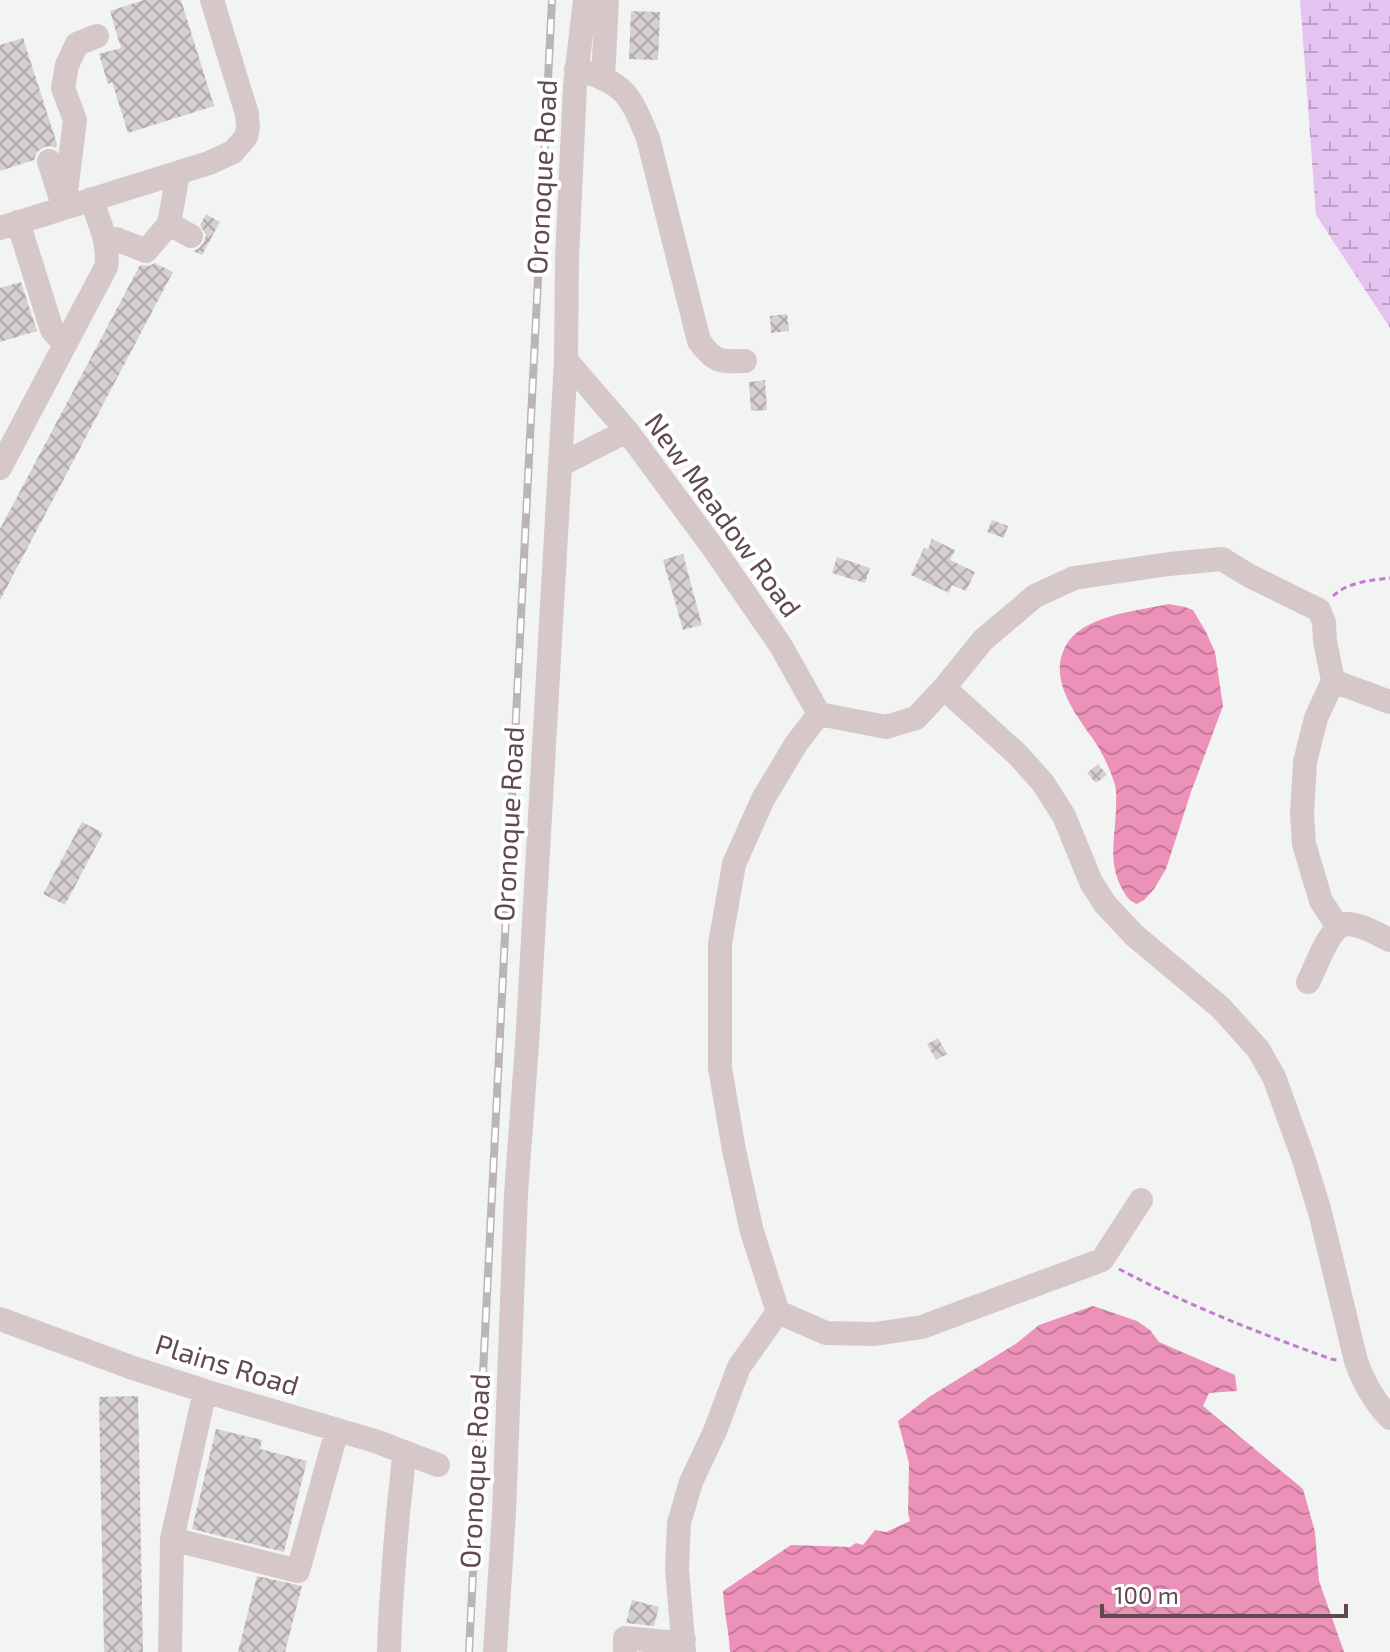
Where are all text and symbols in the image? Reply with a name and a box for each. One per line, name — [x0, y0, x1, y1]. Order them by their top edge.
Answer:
street label: Oronoque Road — [519, 79, 563, 275]
street label: New Meadow Road — [638, 406, 809, 623]
street label: Oronoque Road — [486, 726, 530, 922]
street label: Plains Road — [151, 1326, 303, 1402]
street label: Oronoque Road — [452, 1373, 496, 1569]
scale bar — [1102, 1568, 1346, 1618]
text: 100 m — [1114, 1580, 1179, 1609]

